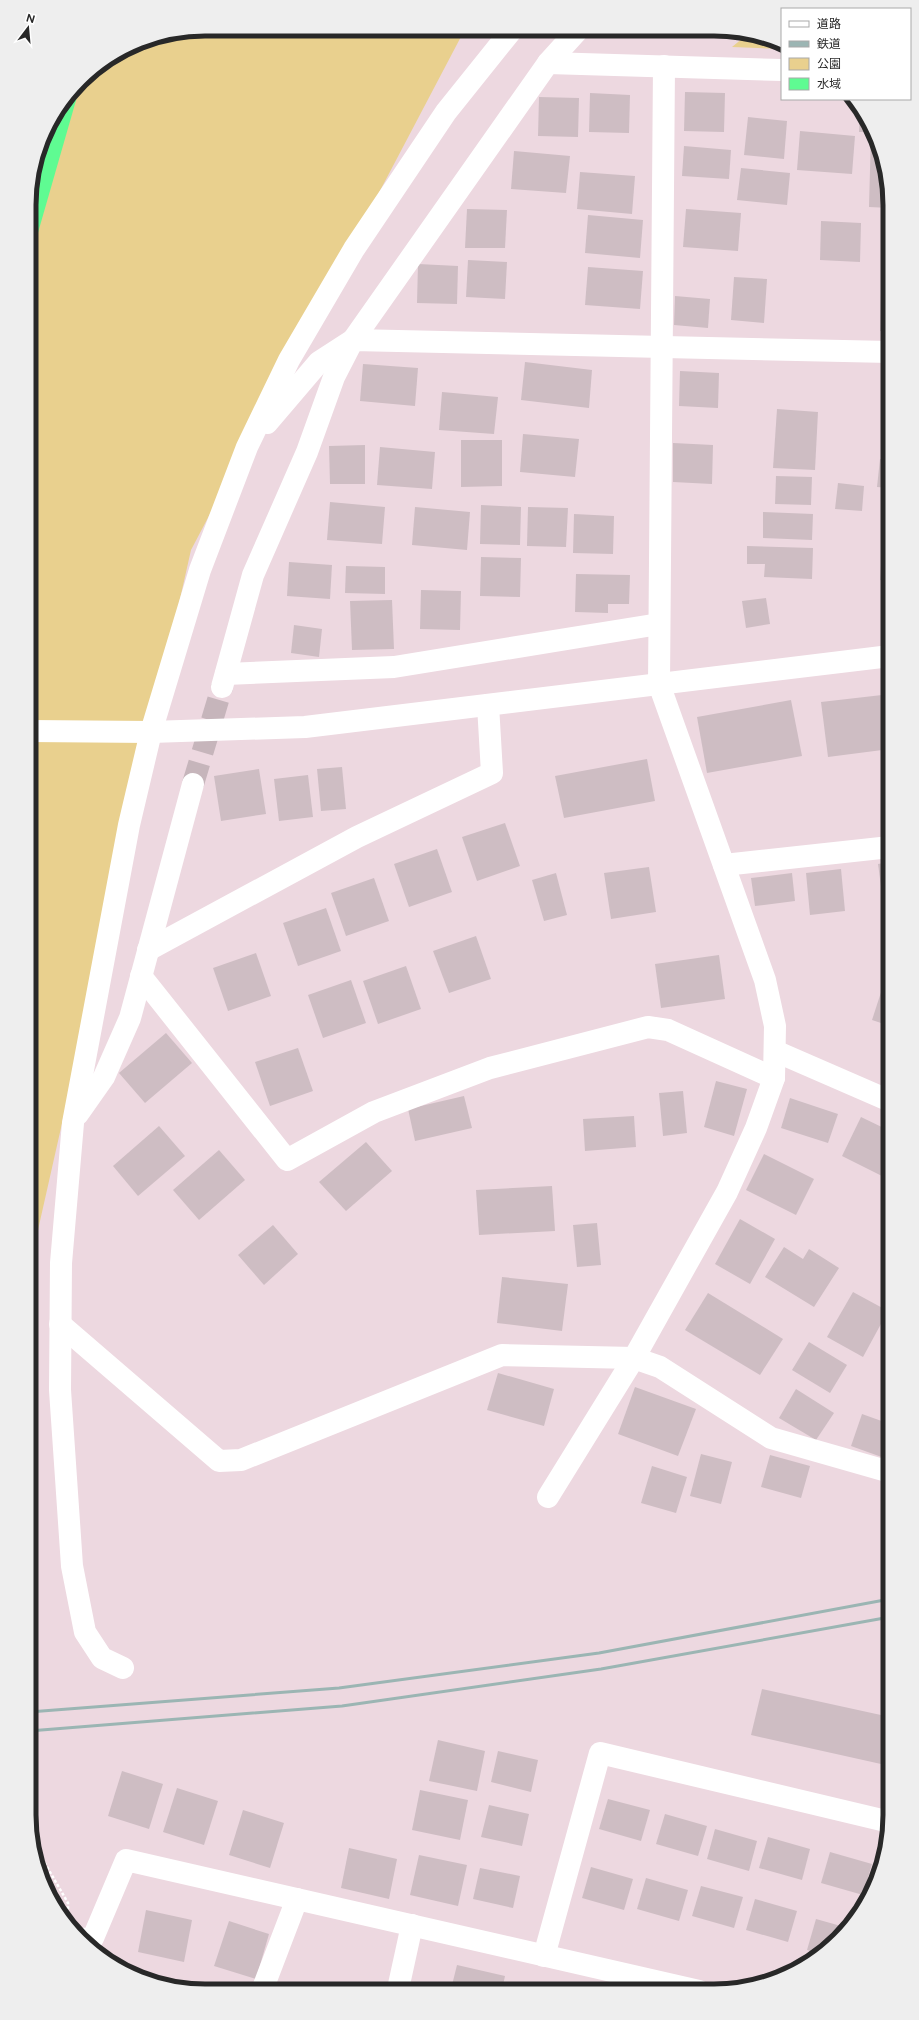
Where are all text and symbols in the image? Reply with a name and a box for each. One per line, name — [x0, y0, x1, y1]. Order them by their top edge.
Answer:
north arrow — [8, 8, 48, 48]
legend — [781, 8, 911, 100]
text: N — [25, 11, 37, 26]
text: 道路 — [817, 17, 841, 31]
text: 鉄道 — [817, 37, 841, 51]
text: 公園 — [817, 57, 841, 71]
text: 水域 — [817, 77, 841, 91]

